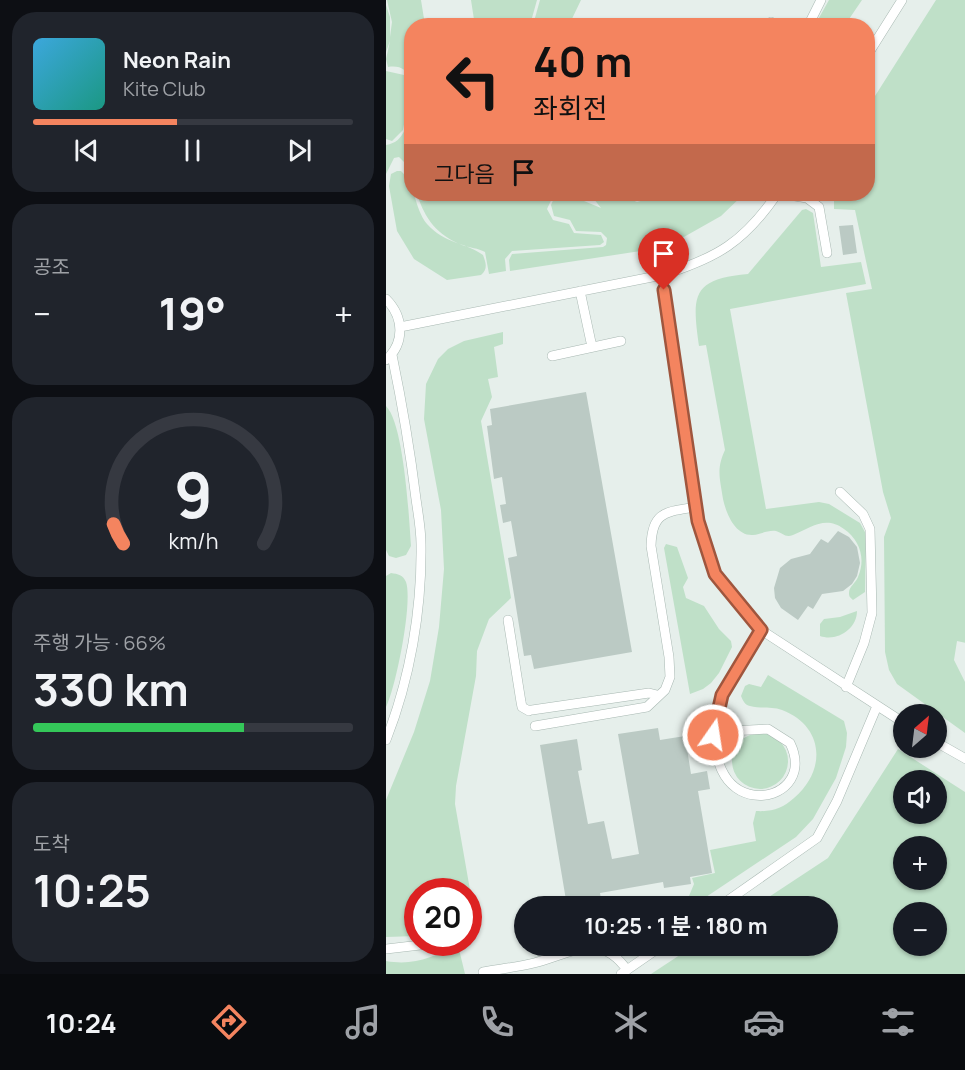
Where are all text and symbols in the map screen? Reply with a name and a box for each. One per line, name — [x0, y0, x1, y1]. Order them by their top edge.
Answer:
text: 40 m — [533, 32, 632, 90]
icon: left — [434, 42, 512, 120]
text: Neon Rain — [123, 45, 231, 75]
text: Kite Club — [123, 75, 206, 102]
text: 좌회전 — [533, 89, 608, 126]
icon: previous — [70, 134, 103, 167]
icon: pause — [176, 134, 209, 167]
icon: next — [283, 134, 316, 167]
icon: arrive — [507, 156, 540, 189]
text: 그다음 — [434, 159, 495, 189]
pin — [638, 228, 689, 290]
icon: arrive — [647, 237, 680, 270]
text: 공조 — [33, 253, 70, 280]
text: 19° — [158, 282, 226, 344]
text: − — [33, 291, 51, 336]
text: + — [334, 291, 353, 336]
text: 9 — [174, 451, 212, 537]
text: km/h — [168, 526, 218, 555]
text: 주행 가능 · 66% — [33, 629, 166, 656]
text: 330 km — [33, 658, 189, 720]
position arrow — [681, 703, 745, 767]
north arrow — [893, 704, 947, 758]
map controls — [893, 704, 947, 956]
button: sound — [893, 770, 947, 824]
text: 도착 — [33, 830, 70, 857]
button: + — [893, 836, 947, 890]
text: 10:25 — [33, 859, 151, 921]
speed limit sign: 20 — [404, 878, 482, 956]
button: − — [893, 902, 947, 956]
text: 10:25 · 1 분 · 180 m — [584, 911, 768, 941]
icon: directions — [208, 1001, 250, 1043]
icon: music — [342, 1001, 384, 1043]
icon: phone — [476, 1001, 518, 1043]
icon: climate — [610, 1001, 652, 1043]
icon: car — [743, 1001, 785, 1043]
icon: filters — [877, 1001, 919, 1043]
text: 10:24 — [46, 1004, 117, 1041]

